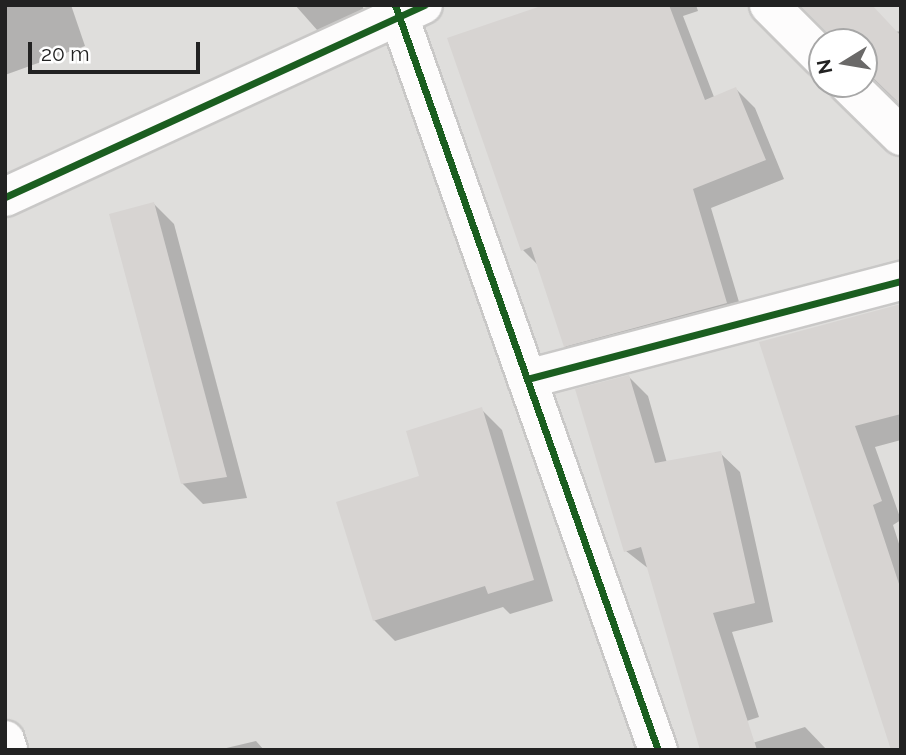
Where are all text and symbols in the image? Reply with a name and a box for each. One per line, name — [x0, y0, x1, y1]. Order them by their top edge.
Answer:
scale bar — [32, 28, 203, 72]
north arrow — [808, 28, 878, 98]
text: 20 m — [41, 41, 89, 66]
text: N — [812, 57, 837, 76]

